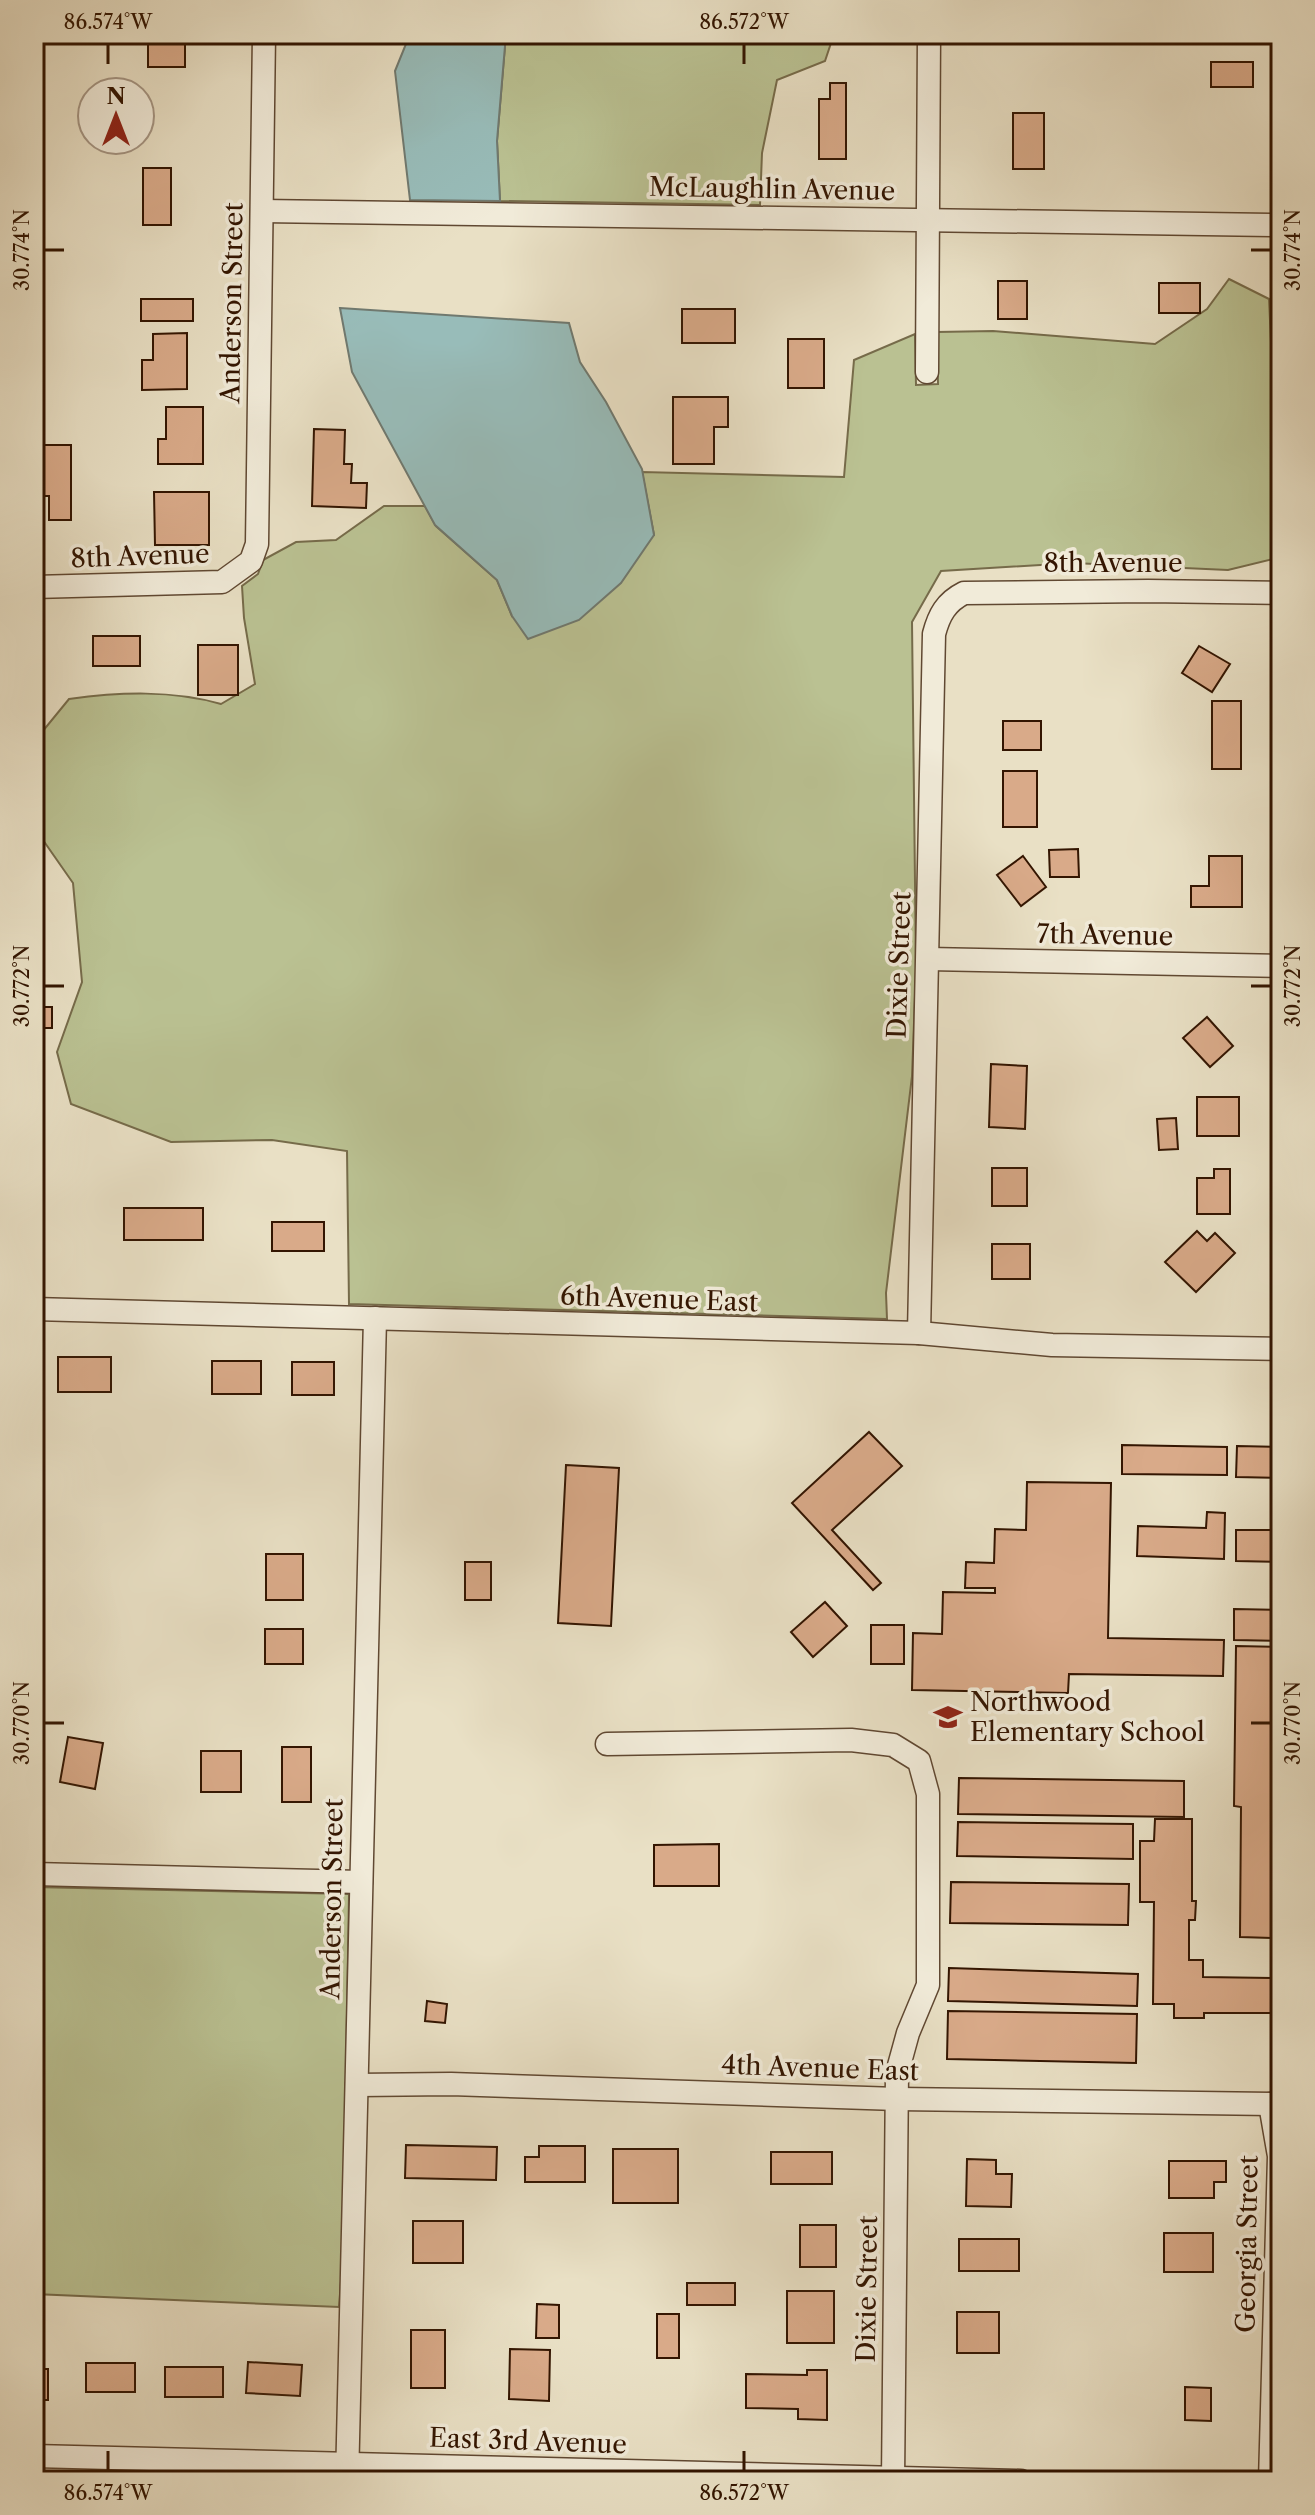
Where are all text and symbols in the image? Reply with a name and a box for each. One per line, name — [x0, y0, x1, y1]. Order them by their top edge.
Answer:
text: 86.574°W — [64, 10, 154, 34]
text: 86.572°W — [699, 10, 790, 34]
north arrow — [76, 76, 156, 156]
text: N — [106, 83, 126, 110]
street label: McLaughlin Avenue — [649, 171, 895, 207]
street label: Anderson Street — [214, 201, 250, 405]
text: 30.774°N — [10, 209, 34, 291]
text: 30.774°N — [1281, 209, 1305, 291]
street label: 8th Avenue — [70, 538, 210, 574]
street label: 8th Avenue — [1043, 547, 1183, 579]
street label: Dixie Street — [880, 890, 918, 1039]
street label: 7th Avenue — [1036, 918, 1174, 952]
text: 30.772°N — [10, 945, 34, 1027]
text: 30.772°N — [1281, 945, 1305, 1027]
street label: 6th Avenue East — [560, 1280, 759, 1318]
text: 30.770°N — [10, 1681, 34, 1765]
text: 30.770°N — [1281, 1681, 1305, 1765]
place label: Northwood Elementary School — [970, 1686, 1205, 1748]
school or university icon: Northwood Elementary School — [933, 1702, 963, 1732]
street label: Anderson Street — [314, 1797, 350, 2001]
street label: 4th Avenue East — [721, 2049, 920, 2087]
street label: Georgia Street — [1229, 2154, 1265, 2333]
street label: Dixie Street — [850, 2214, 884, 2363]
street label: East 3rd Avenue — [429, 2422, 627, 2460]
text: 86.574°W — [64, 2481, 154, 2505]
text: 86.572°W — [699, 2481, 790, 2505]

